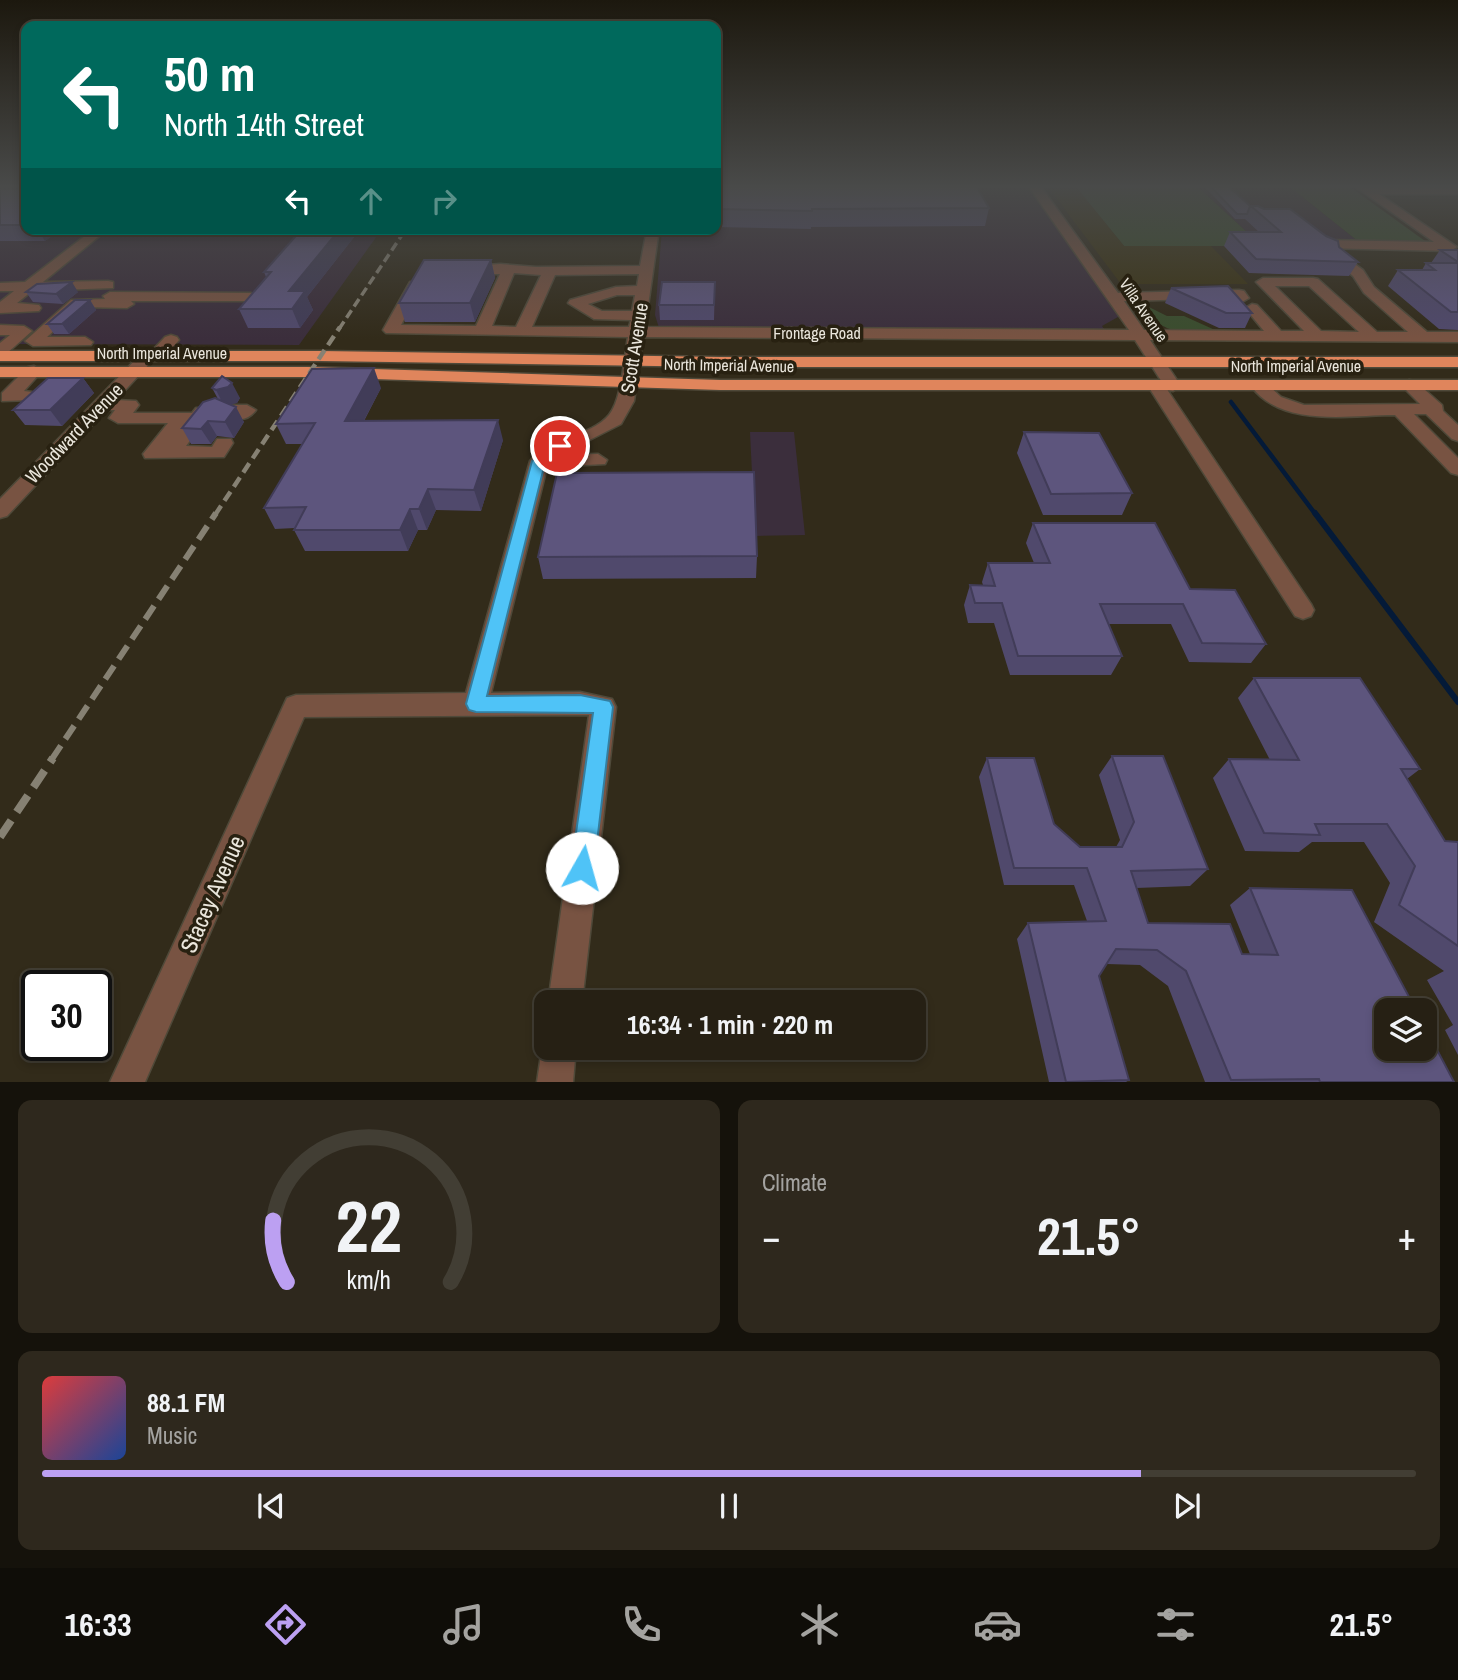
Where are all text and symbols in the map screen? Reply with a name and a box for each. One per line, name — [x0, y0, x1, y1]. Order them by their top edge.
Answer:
text: 50 m — [164, 40, 256, 106]
icon: left — [49, 49, 140, 140]
text: North 14th Street — [164, 103, 364, 146]
icon: left — [279, 182, 317, 220]
icon: ahead — [352, 182, 390, 220]
icon: right — [425, 182, 463, 220]
street label: Villa Avenue — [1115, 274, 1173, 346]
street label: Scott Avenue — [614, 301, 654, 395]
street label: Frontage Road — [773, 322, 861, 344]
street label: North Imperial Avenue — [97, 342, 227, 364]
street label: North Imperial Avenue — [664, 353, 794, 377]
street label: North Imperial Avenue — [1231, 355, 1361, 377]
street label: Woodward Avenue — [19, 377, 129, 489]
pin — [530, 416, 590, 476]
icon: arrive — [541, 427, 579, 465]
street label: Stacey Avenue — [172, 830, 252, 958]
position arrow — [545, 831, 619, 905]
speed limit sign: 30 — [21, 970, 112, 1061]
map controls — [1374, 998, 1437, 1061]
button: layers — [1374, 998, 1437, 1061]
text: 16:34 · 1 min · 220 m — [627, 1007, 833, 1042]
text: Climate — [762, 1167, 827, 1198]
text: 22 — [336, 1178, 402, 1276]
text: 21.5° — [1037, 1201, 1141, 1271]
text: − — [762, 1211, 780, 1262]
text: + — [1398, 1211, 1416, 1262]
text: km/h — [347, 1263, 391, 1297]
text: 88.1 FM — [147, 1385, 225, 1420]
text: Music — [147, 1420, 197, 1451]
icon: previous — [252, 1487, 290, 1525]
icon: pause — [710, 1487, 748, 1525]
icon: next — [1168, 1487, 1206, 1525]
icon: directions — [261, 1600, 310, 1649]
icon: music — [439, 1600, 488, 1649]
icon: phone — [617, 1600, 666, 1649]
icon: climate — [795, 1600, 844, 1649]
icon: car — [973, 1600, 1022, 1649]
icon: filters — [1151, 1600, 1200, 1649]
text: 16:33 — [65, 1603, 132, 1646]
text: 21.5° — [1330, 1603, 1393, 1646]

